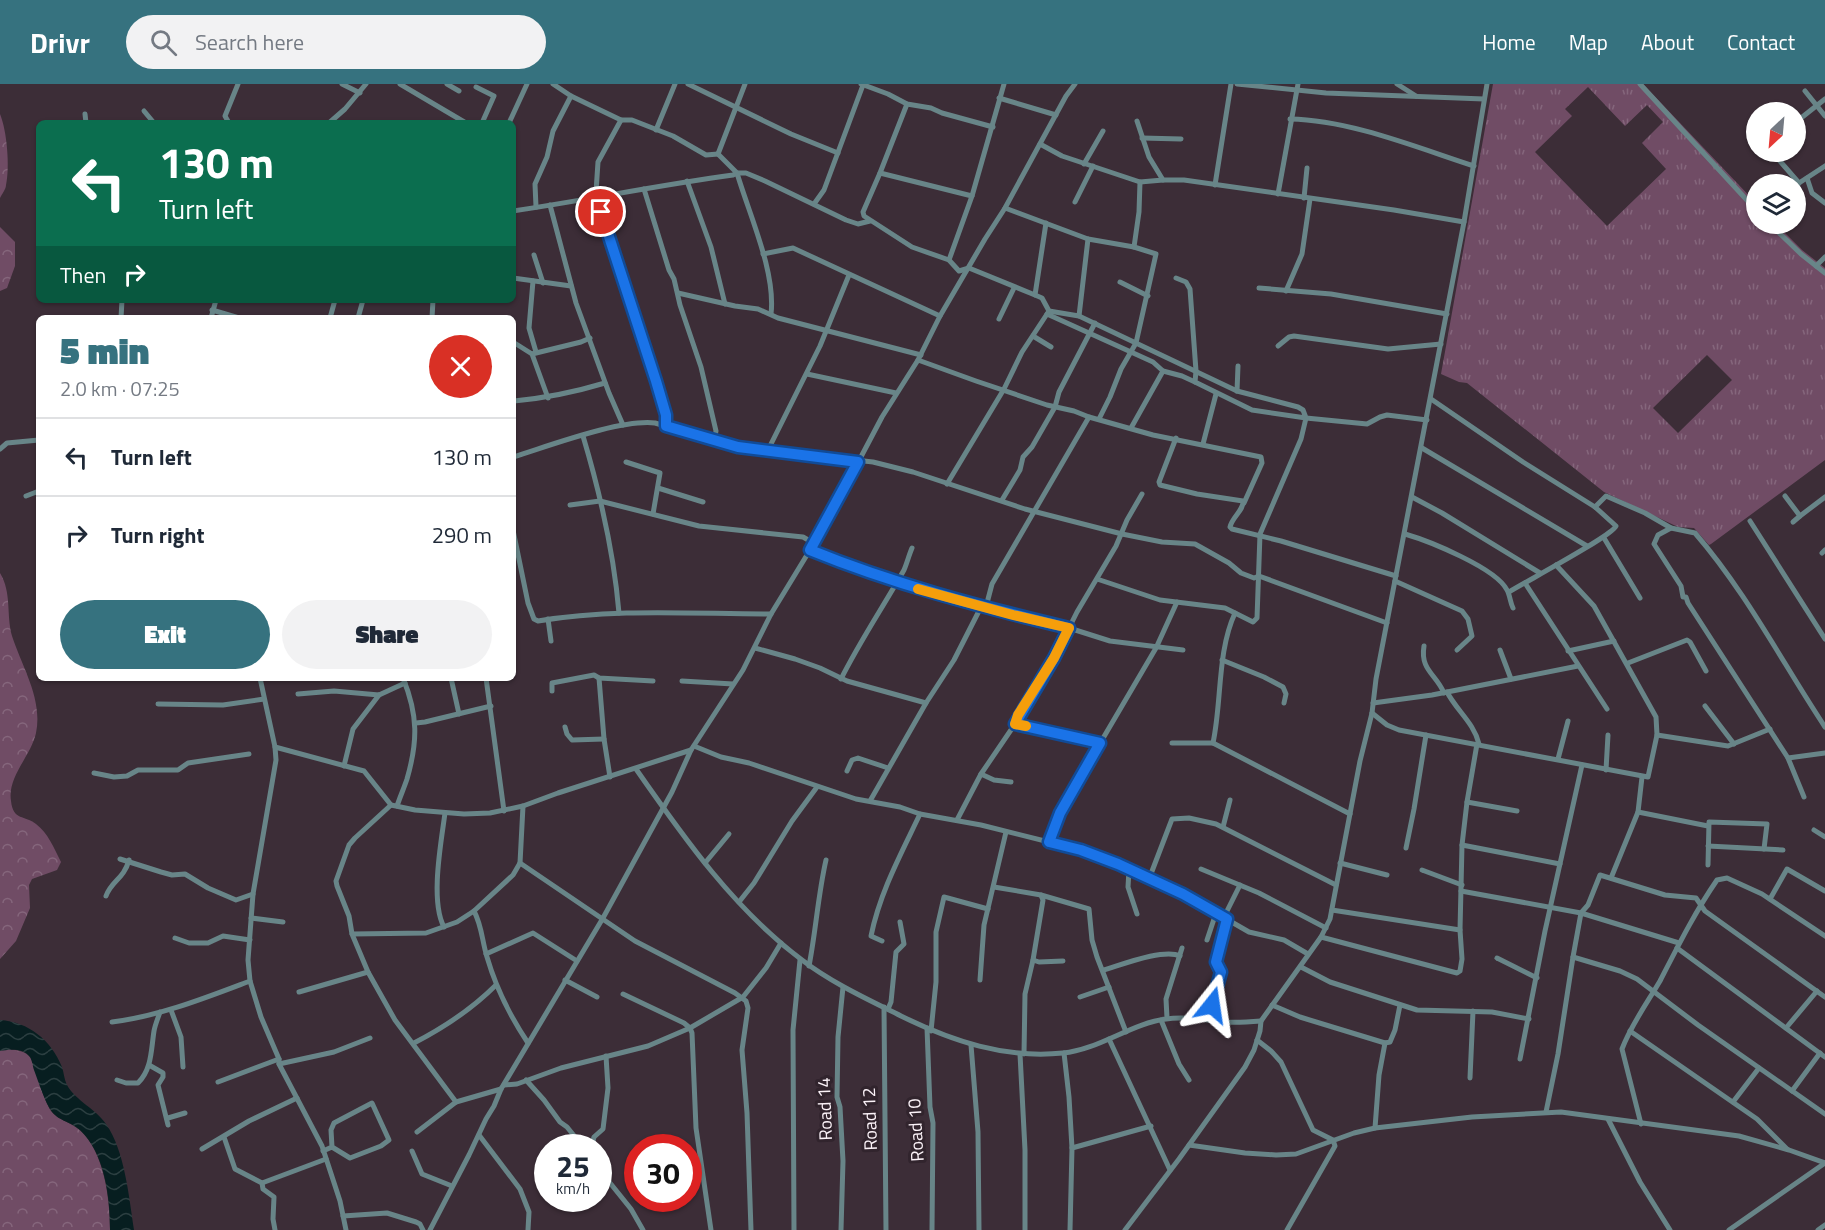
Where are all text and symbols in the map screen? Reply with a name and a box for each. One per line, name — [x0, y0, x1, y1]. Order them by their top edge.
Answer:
search box — [126, 15, 546, 69]
text: Drivr — [30, 21, 90, 64]
text: Search here — [195, 25, 304, 59]
icon: search — [147, 26, 180, 59]
text: Home — [1482, 26, 1536, 58]
text: Map — [1569, 26, 1608, 58]
text: About — [1641, 26, 1694, 58]
text: Contact — [1727, 26, 1795, 58]
north arrow — [1746, 102, 1806, 162]
map controls — [1746, 102, 1806, 234]
text: 130 m — [159, 130, 274, 194]
icon: left — [60, 144, 138, 222]
button: layers — [1746, 174, 1806, 234]
pin — [575, 186, 626, 237]
text: Turn left — [159, 188, 253, 229]
icon: arrive — [584, 195, 617, 228]
text: Then — [60, 258, 106, 292]
icon: right — [118, 258, 151, 291]
text: 5 min — [60, 323, 149, 378]
button: close — [429, 335, 492, 398]
text: 2.0 km · 07:25 — [60, 373, 180, 404]
text: Turn left — [111, 440, 192, 474]
text: 130 m — [432, 440, 492, 474]
icon: left — [60, 441, 93, 474]
text: Turn right — [111, 518, 205, 552]
text: 290 m — [432, 518, 492, 552]
icon: right — [60, 519, 93, 552]
button: Exit — [60, 600, 270, 669]
button: Share — [282, 600, 492, 669]
position arrow — [1180, 973, 1244, 1037]
street label: Road 14 — [810, 1077, 839, 1141]
street label: Road 12 — [855, 1087, 884, 1151]
street label: Road 10 — [900, 1098, 931, 1162]
speed limit sign: 30 — [624, 1134, 702, 1212]
text: 25 — [556, 1143, 590, 1189]
text: km/h — [556, 1177, 590, 1200]

